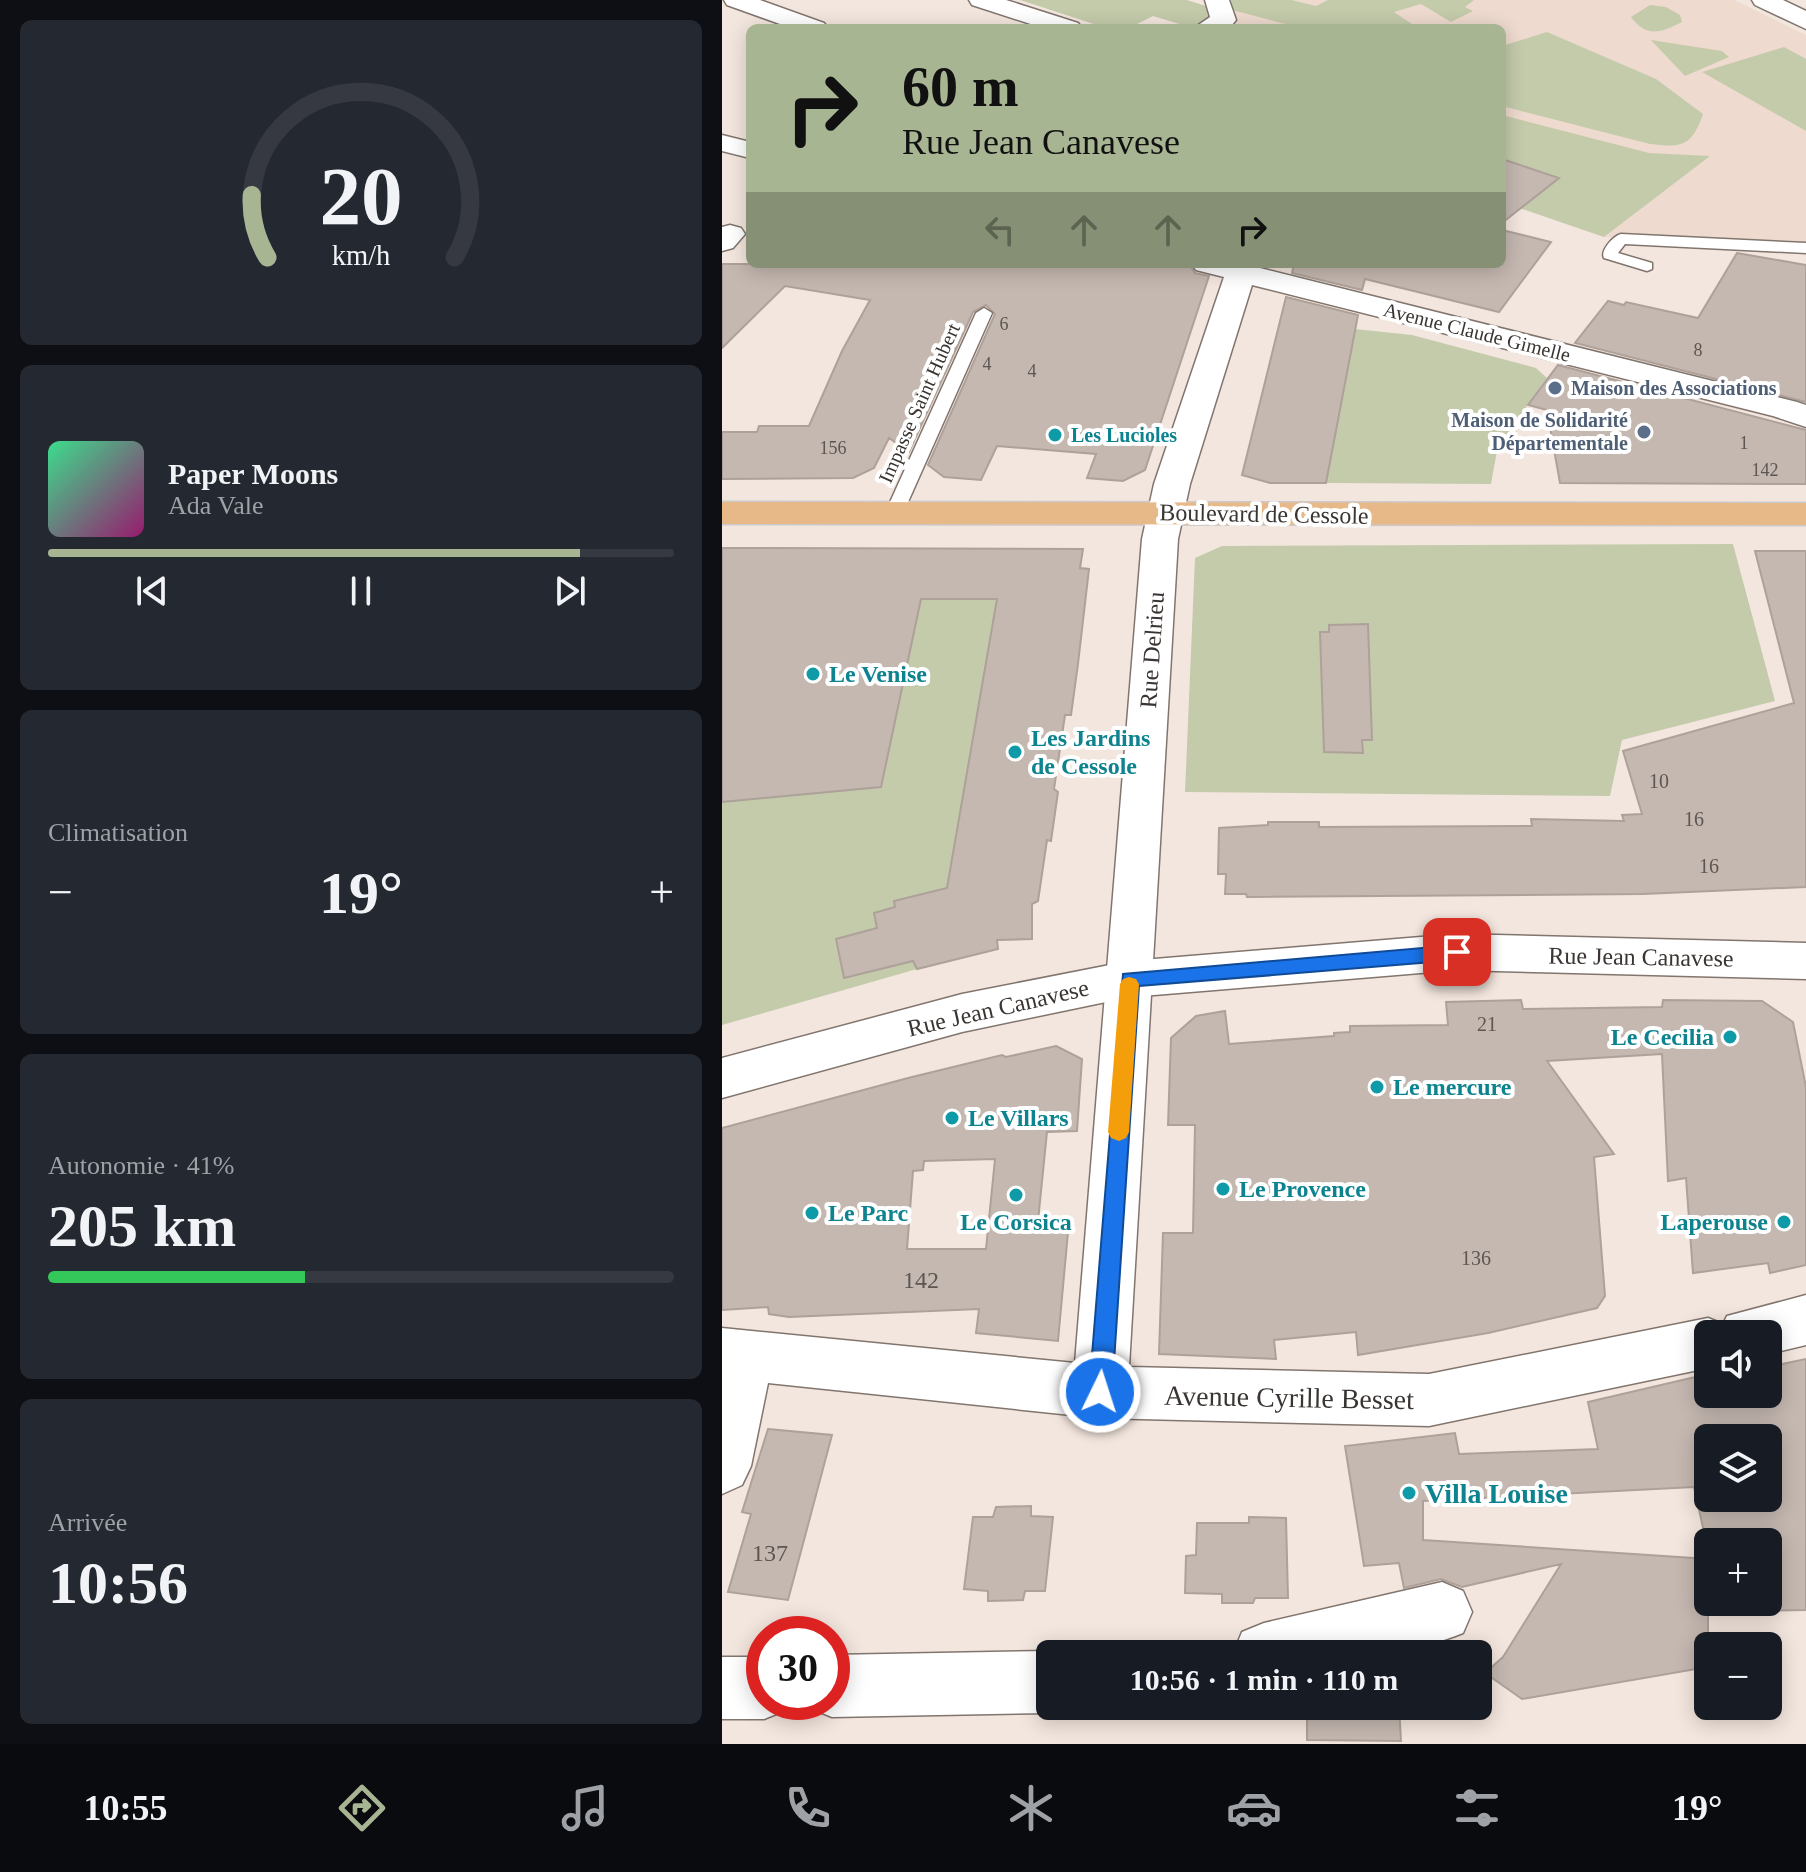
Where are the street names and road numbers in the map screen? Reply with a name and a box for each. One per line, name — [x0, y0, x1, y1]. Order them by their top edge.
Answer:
street label: Avenue Claude Gimelle — [1381, 298, 1573, 366]
street label: Impasse Saint Hubert — [874, 319, 965, 487]
street label: Boulevard de Cessole — [1159, 499, 1369, 529]
street label: Rue Delrieu — [1135, 591, 1169, 709]
street label: Rue Jean Canavese — [1548, 942, 1734, 972]
street label: Rue Jean Canavese — [905, 974, 1091, 1042]
street label: Avenue Cyrille Besset — [1164, 1380, 1414, 1415]

